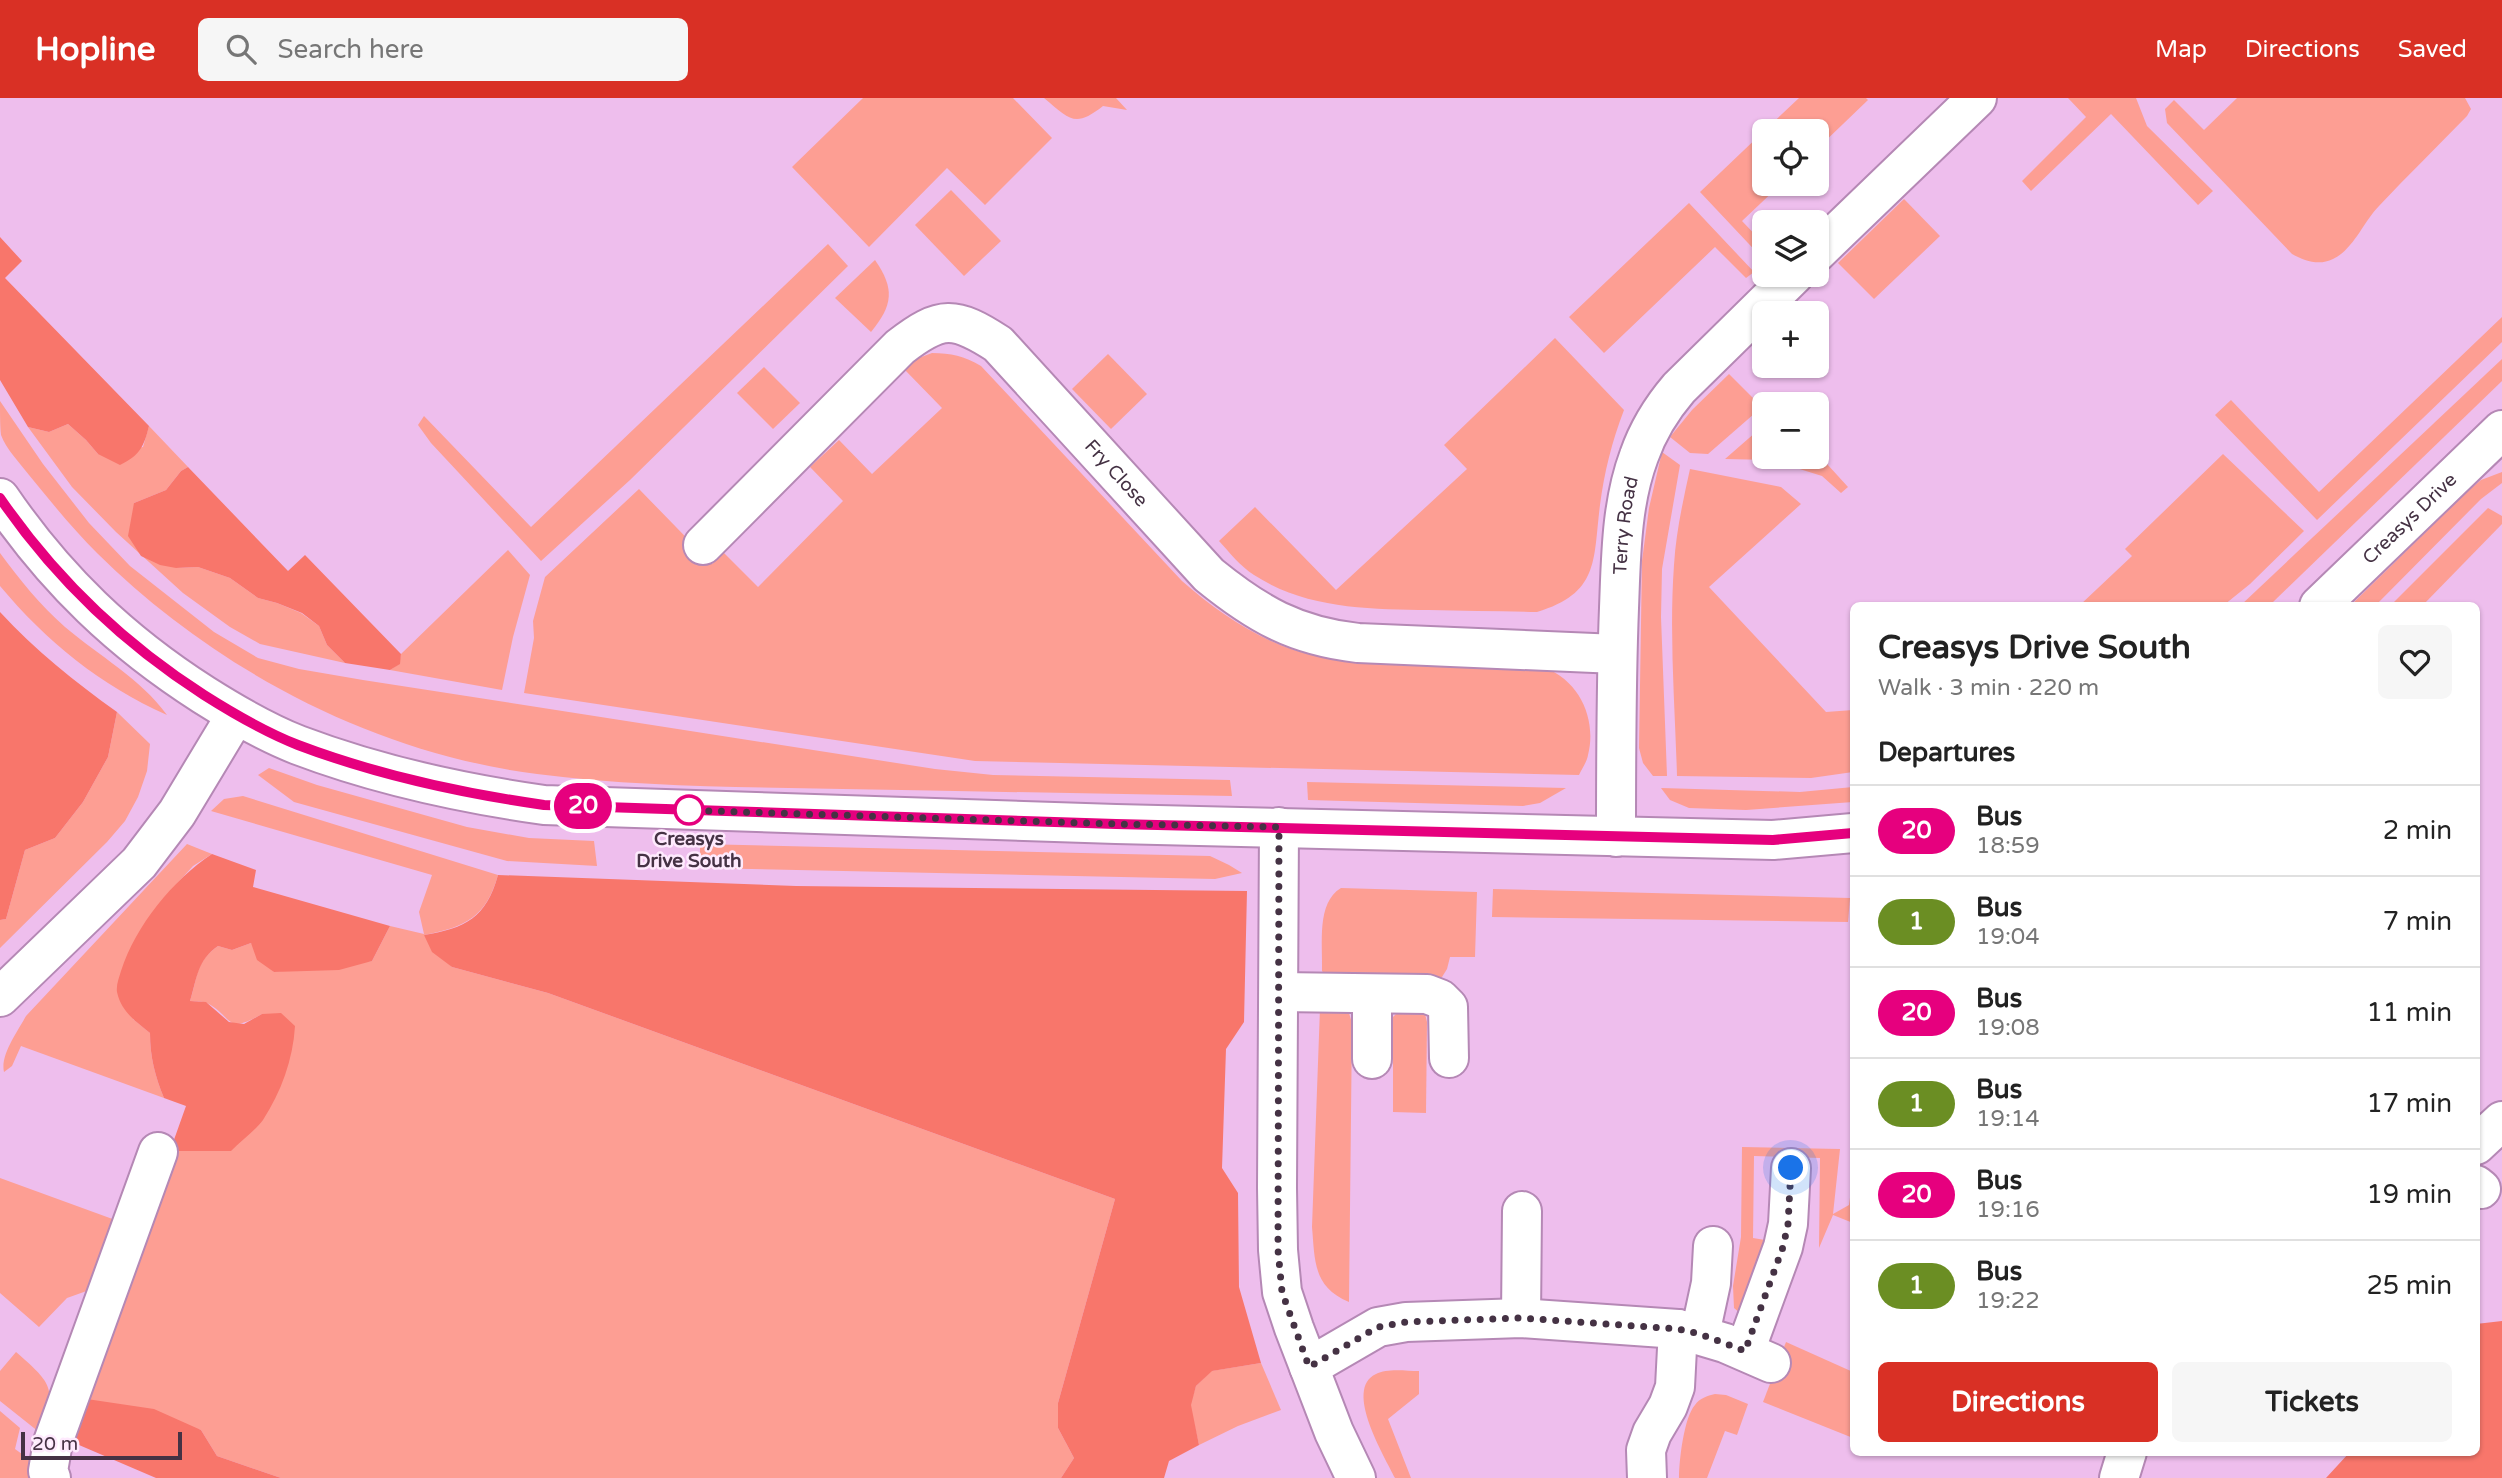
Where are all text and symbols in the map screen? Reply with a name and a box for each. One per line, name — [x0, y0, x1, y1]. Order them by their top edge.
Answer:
search box — [198, 18, 688, 81]
text: Hopline — [35, 30, 156, 69]
icon: search — [222, 30, 260, 68]
text: Search here — [278, 34, 424, 65]
text: Map — [2155, 35, 2207, 64]
text: Directions — [2245, 35, 2360, 64]
text: Saved — [2398, 35, 2467, 64]
map controls — [1752, 119, 1829, 469]
button: locate — [1752, 119, 1829, 196]
button: layers — [1752, 210, 1829, 287]
button: + — [1752, 301, 1829, 378]
button: − — [1752, 392, 1829, 469]
street label: Fry Close — [1080, 435, 1152, 511]
street label: Creasys Drive — [2358, 469, 2461, 569]
street label: Terry Road — [1609, 474, 1643, 575]
button: heart — [2378, 625, 2452, 699]
text: Creasys Drive South — [1878, 628, 2191, 667]
text: Walk · 3 min · 220 m — [1878, 674, 2099, 702]
text: Departures — [1878, 737, 2015, 768]
line badge: 20 — [552, 783, 614, 829]
text: 20 — [568, 791, 598, 820]
marker: Creasys Drive South — [674, 795, 704, 825]
text: Bus — [1976, 801, 2022, 832]
text: 2 min — [2383, 815, 2452, 846]
text: 20 — [1901, 816, 1932, 845]
place label: Creasys Drive South — [636, 828, 742, 872]
text: 18:59 — [1976, 832, 2040, 860]
text: Bus — [1976, 892, 2022, 923]
text: 7 min — [2383, 906, 2452, 937]
text: 1 — [1909, 907, 1924, 936]
text: 19:04 — [1976, 923, 2040, 951]
text: Bus — [1976, 983, 2022, 1014]
text: 11 min — [2366, 997, 2452, 1028]
text: 20 — [1901, 998, 1932, 1027]
text: 19:08 — [1976, 1014, 2040, 1042]
text: Bus — [1976, 1074, 2022, 1105]
text: 17 min — [2366, 1088, 2452, 1119]
text: 1 — [1909, 1089, 1924, 1118]
text: 19:14 — [1976, 1105, 2040, 1133]
your location — [1773, 1150, 1808, 1185]
text: Bus — [1976, 1165, 2022, 1196]
text: 19 min — [2366, 1179, 2452, 1210]
text: 20 — [1901, 1180, 1932, 1209]
text: 19:16 — [1976, 1196, 2040, 1224]
text: Bus — [1976, 1256, 2022, 1287]
text: 25 min — [2366, 1270, 2452, 1301]
text: 1 — [1909, 1271, 1924, 1300]
text: 19:22 — [1976, 1287, 2040, 1315]
button: Directions — [1878, 1362, 2158, 1442]
button: Tickets — [2172, 1362, 2452, 1442]
scale bar — [21, 1429, 182, 1461]
text: 20 m — [32, 1433, 78, 1455]

